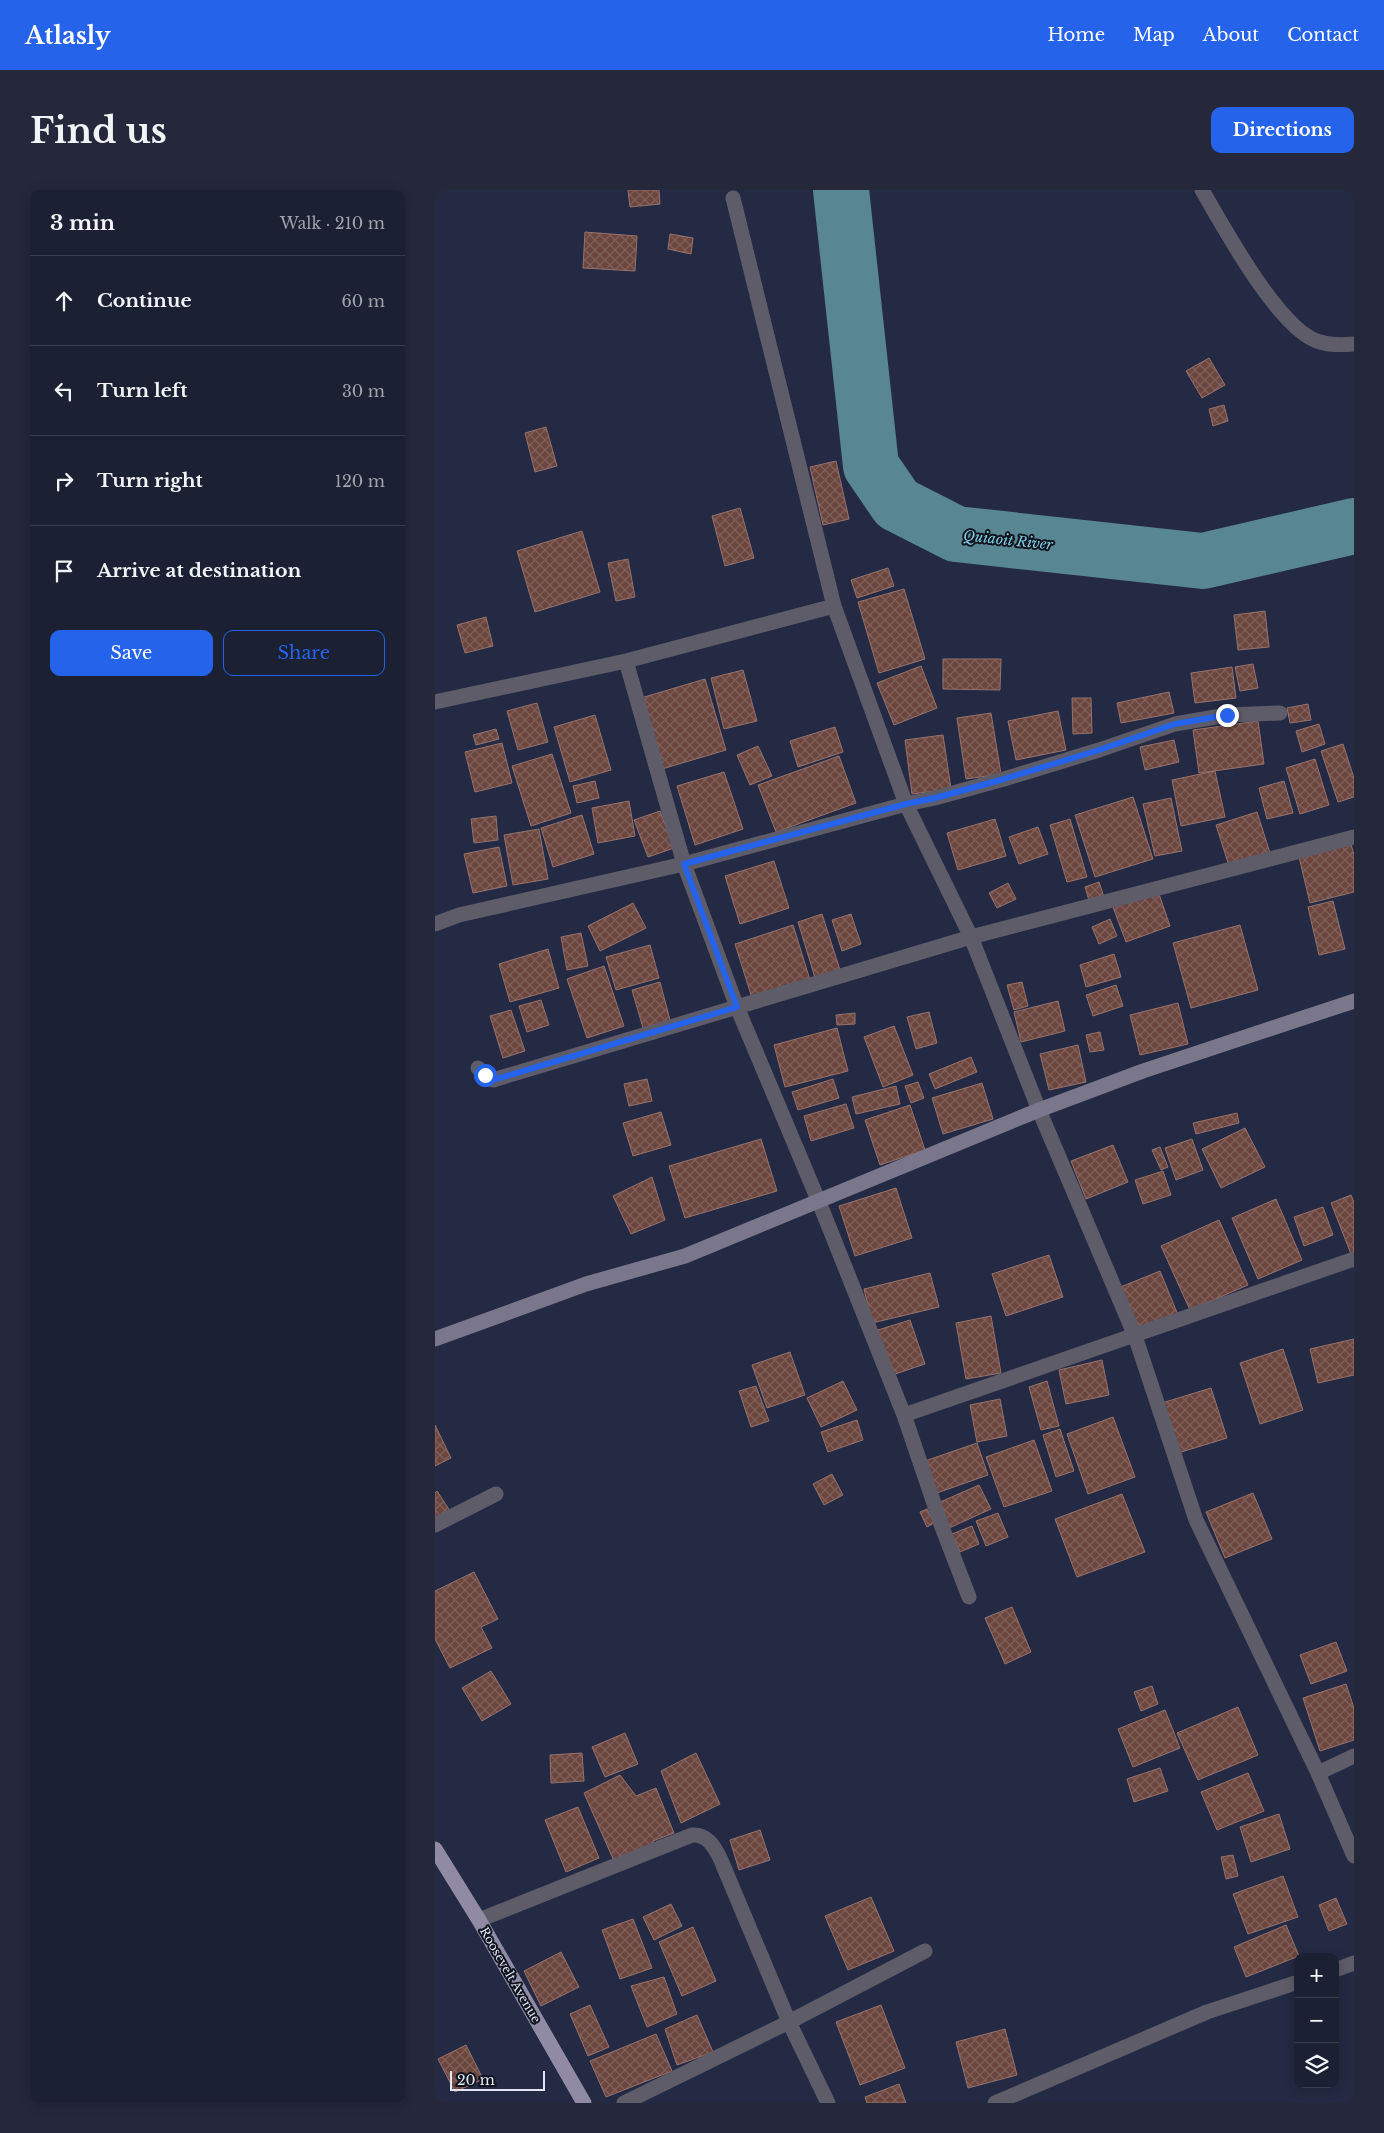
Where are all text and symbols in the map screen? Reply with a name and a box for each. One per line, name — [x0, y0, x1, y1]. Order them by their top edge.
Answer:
text: Atlasly — [25, 21, 111, 50]
text: Home — [1047, 24, 1105, 46]
text: Map — [1133, 24, 1175, 46]
text: About — [1203, 24, 1259, 46]
text: Contact — [1287, 24, 1359, 46]
button: Directions — [1211, 107, 1354, 153]
text: Find us — [30, 109, 167, 152]
text: 3 min — [50, 210, 115, 236]
text: Walk · 210 m — [280, 213, 385, 233]
icon: ahead — [50, 287, 78, 315]
text: Continue — [97, 289, 192, 312]
text: 60 m — [342, 291, 385, 311]
icon: left — [50, 377, 78, 405]
text: Turn left — [97, 379, 188, 402]
text: 30 m — [342, 381, 385, 401]
icon: right — [50, 467, 78, 495]
text: Turn right — [97, 469, 203, 492]
text: 120 m — [335, 471, 385, 491]
water label: Quiaoit River — [962, 526, 1054, 554]
icon: arrive — [50, 557, 78, 585]
text: Arrive at destination — [97, 559, 301, 582]
button: Save — [50, 630, 213, 676]
button: Share — [223, 630, 385, 676]
route end — [1216, 704, 1239, 727]
route start — [474, 1064, 497, 1087]
street label: Roosevelt Avenue — [477, 1924, 544, 2025]
map controls — [1294, 1953, 1339, 2088]
button: + — [1294, 1953, 1339, 1998]
button: − — [1294, 1998, 1339, 2043]
button: layers — [1294, 2043, 1339, 2088]
scale bar — [450, 2068, 545, 2091]
text: 20 m — [457, 2071, 495, 2089]

